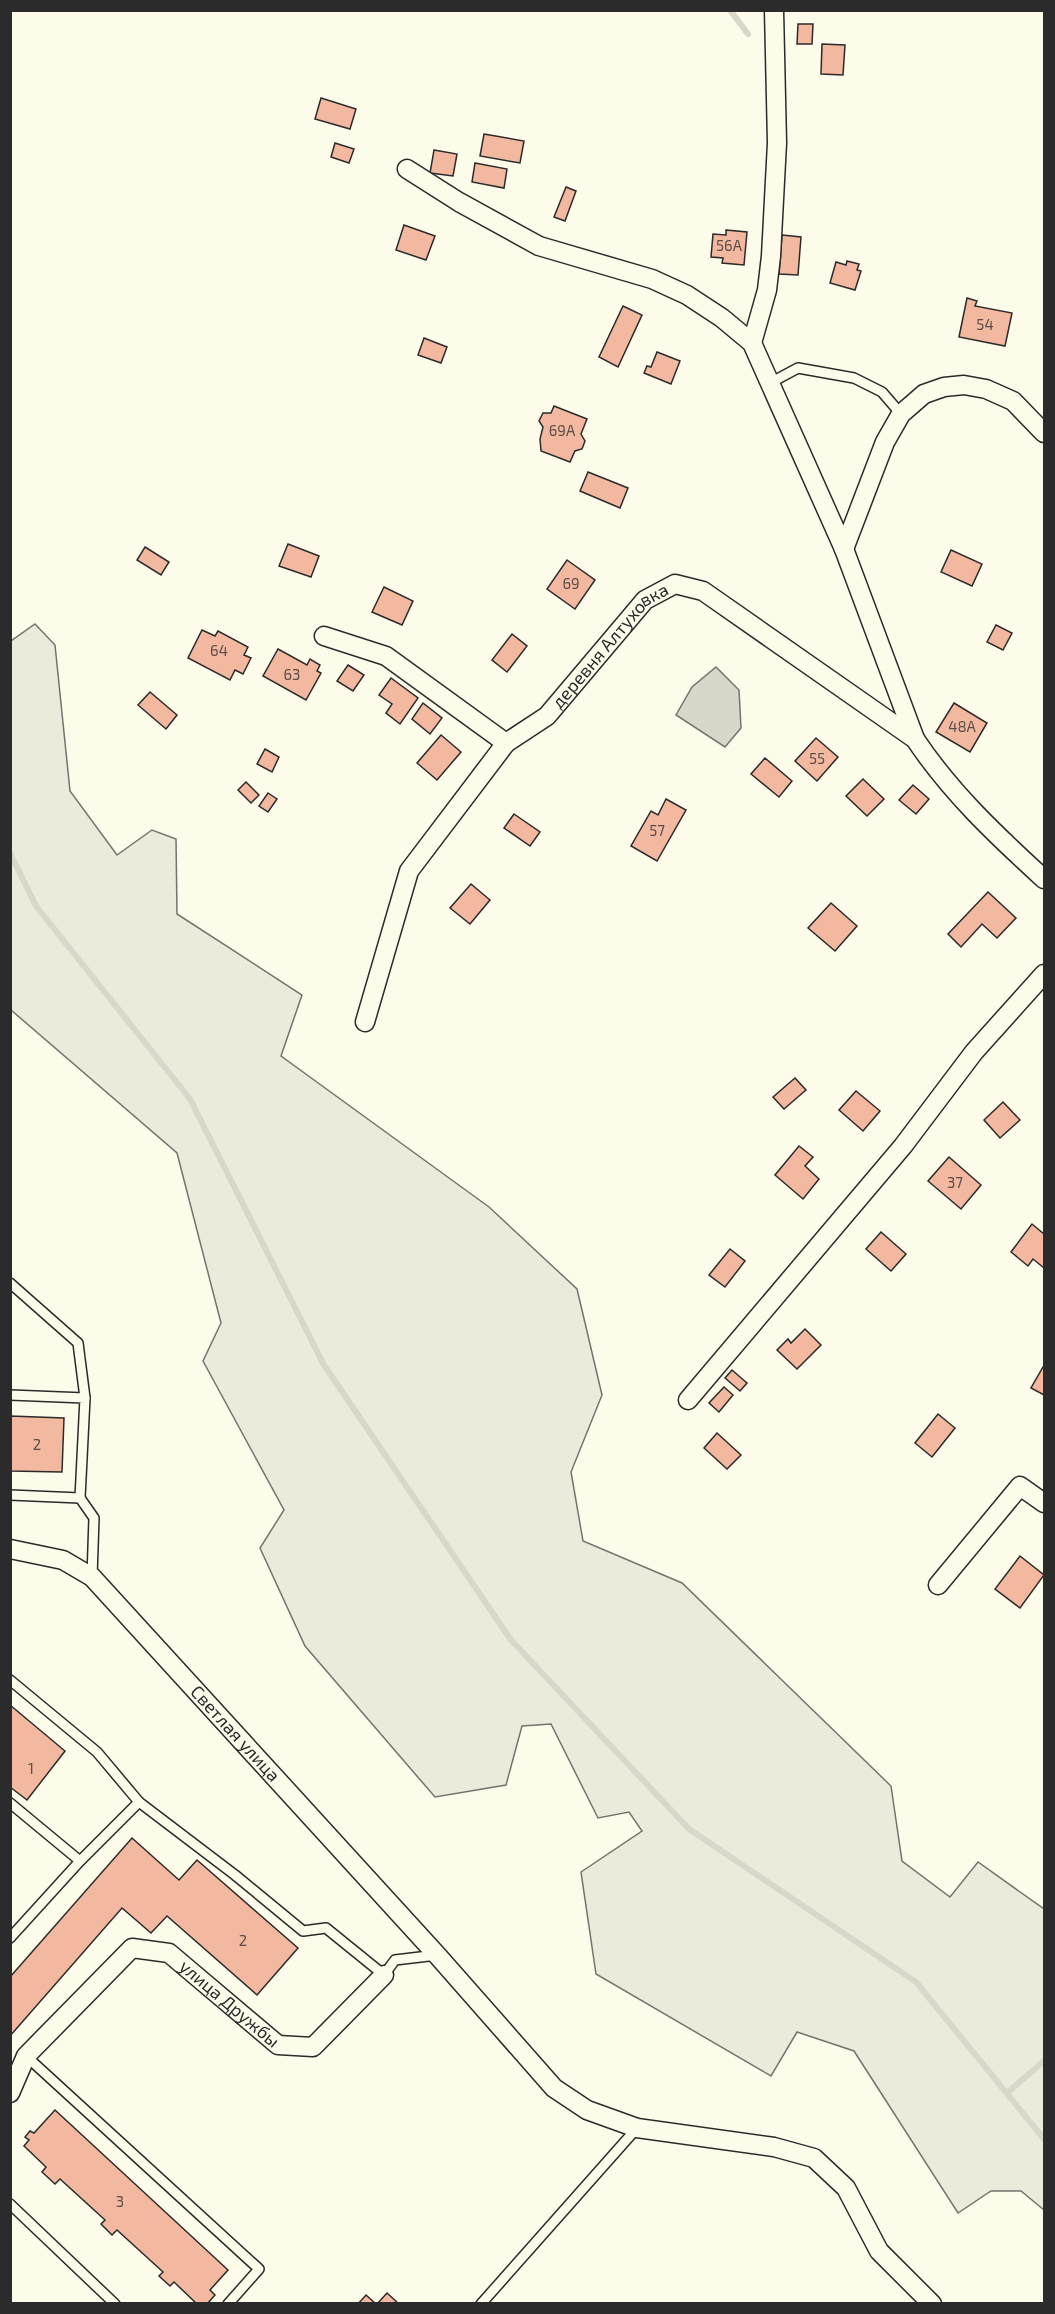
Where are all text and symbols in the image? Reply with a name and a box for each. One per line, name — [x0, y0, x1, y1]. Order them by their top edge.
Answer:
house number: 56А — [716, 236, 743, 254]
house number: 54 — [976, 315, 994, 333]
house number: 69А — [549, 421, 576, 439]
house number: 69 — [562, 574, 580, 592]
street label: деревня Алтуховка — [546, 578, 672, 712]
house number: 64 — [210, 641, 228, 659]
house number: 63 — [284, 665, 300, 683]
house number: 48А — [948, 717, 976, 735]
house number: 55 — [809, 749, 825, 767]
house number: 57 — [649, 821, 665, 839]
house number: 37 — [947, 1173, 963, 1191]
house number: 2 — [33, 1435, 41, 1453]
street label: Светлая улица — [186, 1680, 285, 1786]
house number: 1 — [28, 1759, 34, 1777]
house number: 2 — [239, 1931, 247, 1949]
street label: улица Дружбы — [175, 1955, 285, 2052]
house number: 3 — [116, 2192, 124, 2210]

